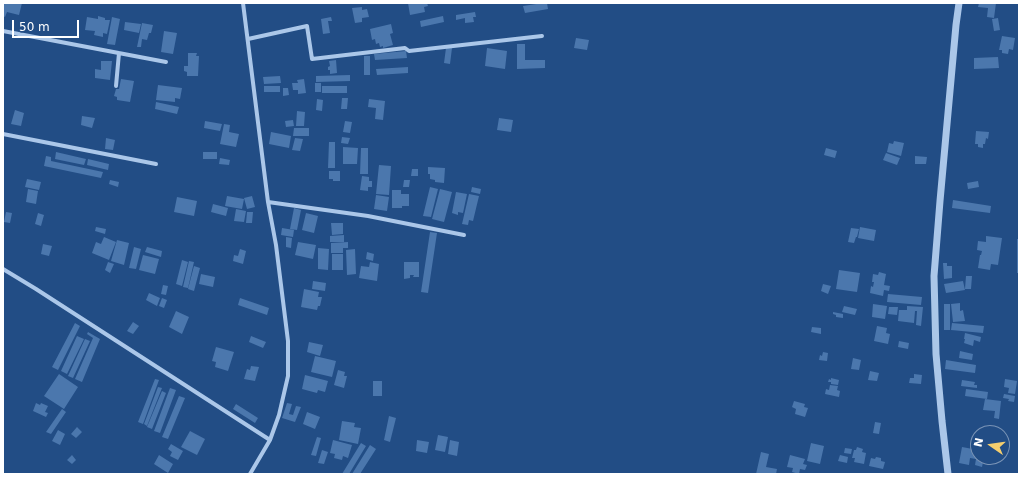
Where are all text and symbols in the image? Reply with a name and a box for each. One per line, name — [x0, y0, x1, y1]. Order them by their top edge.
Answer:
scale bar — [14, 12, 81, 38]
text: 50 m — [19, 20, 50, 34]
north arrow — [970, 425, 1010, 465]
text: N — [971, 436, 986, 448]

